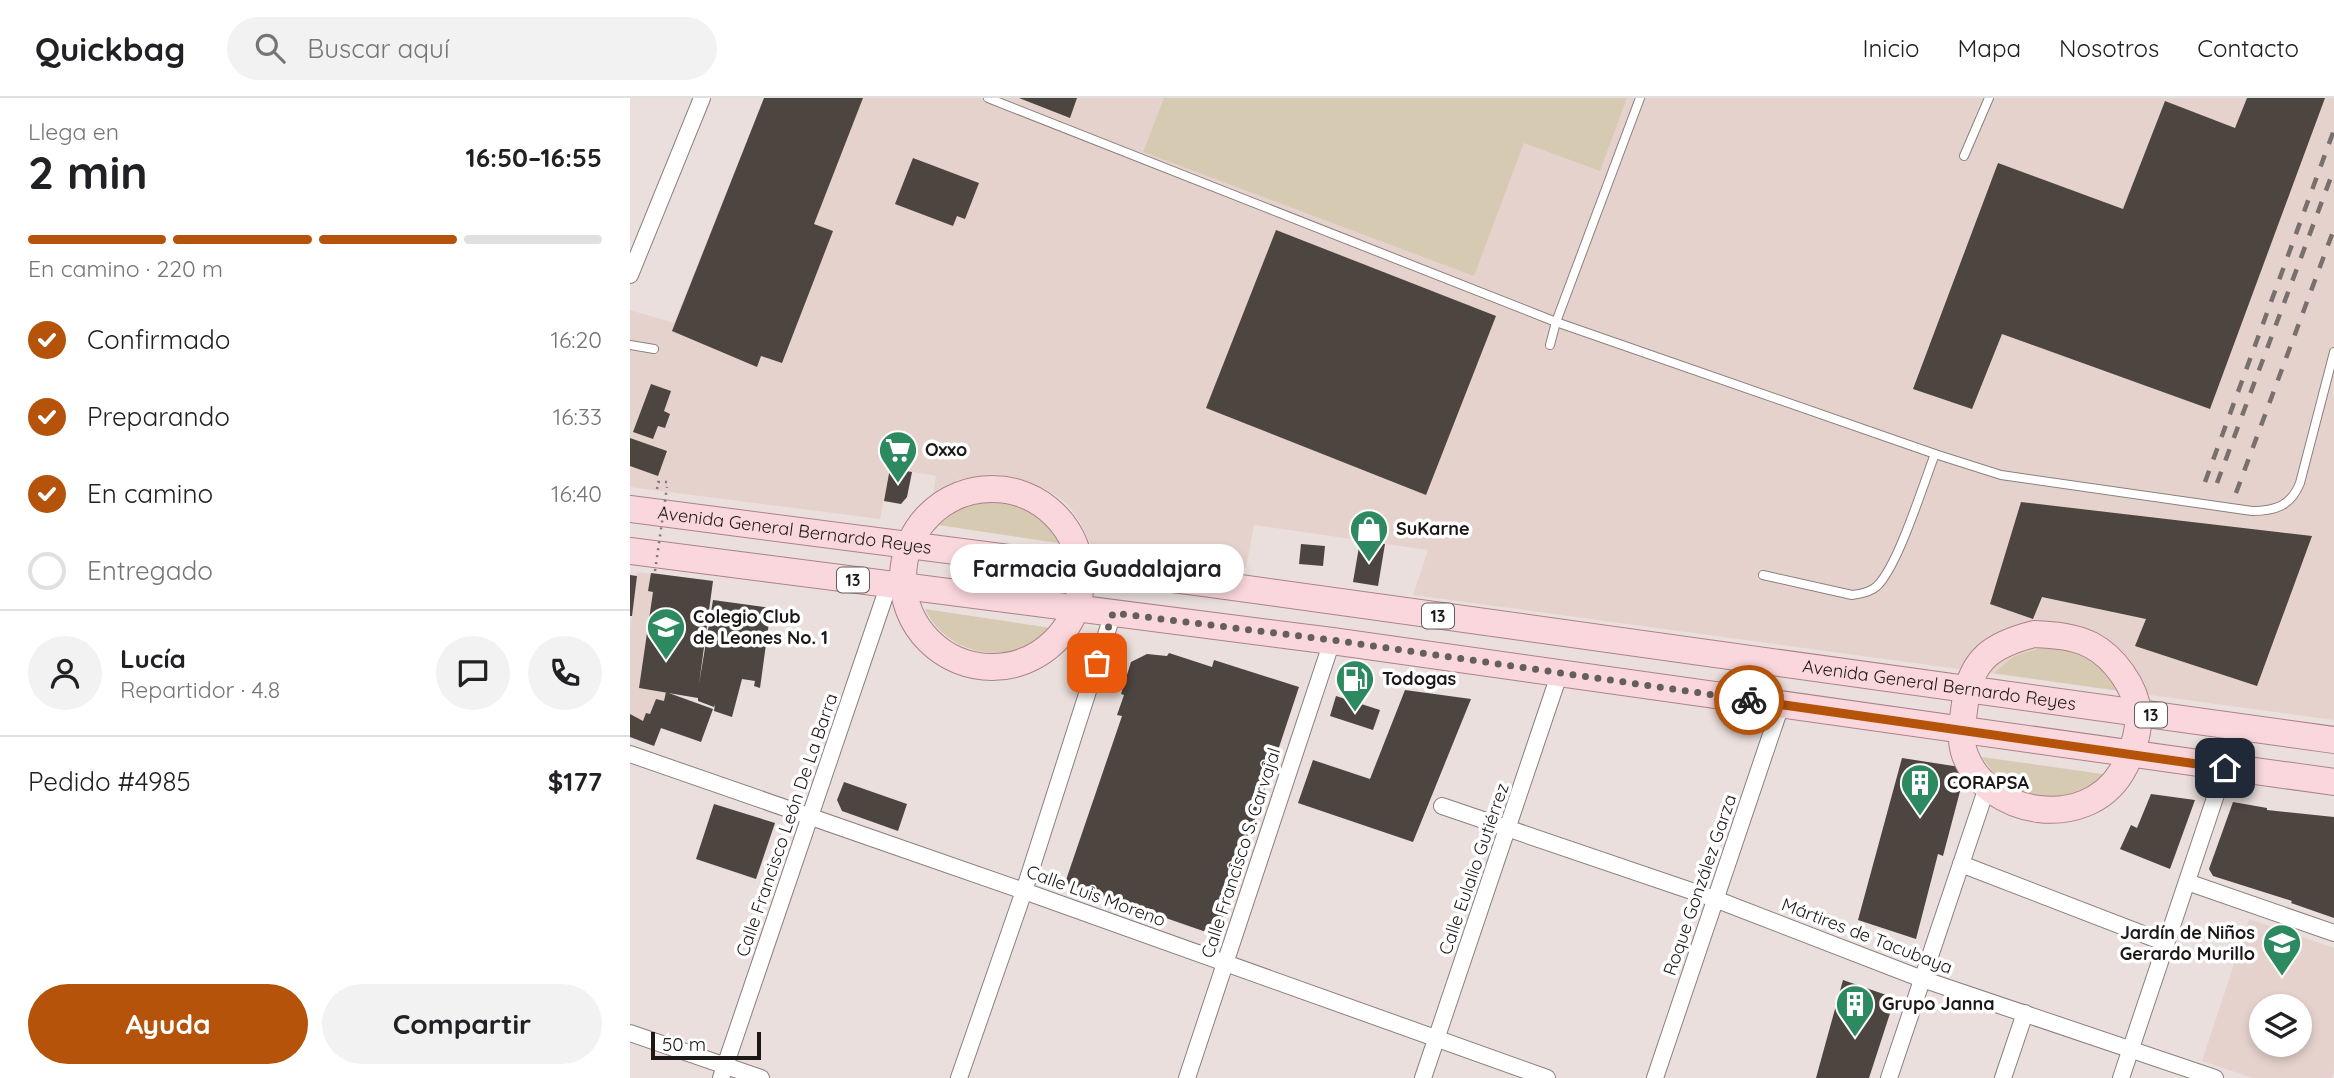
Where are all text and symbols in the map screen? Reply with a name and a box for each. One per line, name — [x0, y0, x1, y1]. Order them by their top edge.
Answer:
search box — [227, 17, 717, 80]
text: Quickbag — [35, 28, 185, 69]
icon: search — [251, 29, 289, 67]
text: Buscar aquí — [307, 32, 449, 65]
text: Inicio — [1862, 33, 1920, 63]
text: Mapa — [1958, 33, 2021, 63]
text: Nosotros — [2059, 33, 2159, 63]
text: Contacto — [2197, 33, 2299, 63]
text: Llega en — [28, 117, 119, 146]
text: 16:50–16:55 — [466, 141, 602, 174]
text: 2 min — [28, 143, 148, 201]
text: En camino · 220 m — [28, 254, 223, 283]
icon: check — [28, 321, 66, 359]
text: Confirmado — [87, 323, 231, 356]
text: 16:20 — [550, 325, 602, 354]
icon: check — [28, 398, 66, 436]
text: Preparando — [87, 400, 230, 433]
text: 16:33 — [553, 402, 602, 431]
supermarket icon: Oxxo — [877, 429, 919, 484]
place label: Oxxo — [925, 438, 967, 461]
icon: check — [28, 475, 66, 513]
text: En camino — [87, 477, 213, 510]
text: 16:40 — [551, 479, 602, 508]
street label: Avenida General Bernardo Reyes — [656, 501, 933, 559]
shop icon: SuKarne — [1348, 508, 1390, 563]
place label: SuKarne — [1396, 517, 1470, 540]
callout: Farmacia Guadalajara — [950, 544, 1244, 593]
text: Entregado — [87, 554, 213, 587]
text: Farmacia Guadalajara — [972, 554, 1222, 583]
road number: 13 — [837, 568, 869, 593]
road number: 13 — [1422, 603, 1454, 628]
place label: Colegio Club de Leones No. 1 — [693, 605, 828, 649]
school or university icon: Colegio Club de Leones No. 1 — [645, 606, 687, 661]
pin — [1067, 633, 1127, 693]
button: person — [28, 636, 102, 710]
button: chat — [436, 636, 510, 710]
button: phone — [528, 636, 602, 710]
text: Lucía — [120, 642, 186, 675]
icon: bag — [1078, 644, 1116, 682]
street label: Avenida General Bernardo Reyes — [1801, 654, 2078, 715]
fuel station icon: Todogas — [1334, 658, 1376, 713]
courier — [1714, 665, 1784, 735]
place label: Todogas — [1382, 667, 1457, 690]
text: Repartidor · 4.8 — [120, 675, 280, 704]
icon: bike — [1730, 681, 1768, 719]
street label: Calle Francisco León De La Barra — [731, 690, 843, 960]
road number: 13 — [2135, 702, 2167, 728]
pin — [2195, 738, 2255, 798]
street label: Calle Francisco S. Carvajal — [1196, 745, 1285, 961]
icon: home — [2206, 749, 2244, 787]
building icon: CORAPSA — [1899, 762, 1941, 817]
text: Pedido #4985 — [28, 765, 191, 798]
text: $177 — [548, 765, 602, 798]
place label: CORAPSA — [1947, 771, 2029, 794]
street label: Calle Eulalio Gutiérrez — [1433, 780, 1514, 958]
street label: Roque González Garza — [1658, 791, 1741, 978]
street label: Calle Luis Moreno — [1023, 860, 1169, 931]
street label: Mártires de Tacubaya — [1778, 892, 1956, 979]
place label: Jardín de Niños Gerardo Murillo — [2120, 921, 2255, 965]
school or university icon: Jardín de Niños Gerardo Murillo — [2261, 922, 2303, 977]
building icon: Grupo Janna — [1834, 983, 1876, 1038]
button: Ayuda — [28, 984, 308, 1064]
button: Compartir — [322, 984, 602, 1064]
place label: Grupo Janna — [1882, 992, 1994, 1015]
map controls — [2249, 994, 2312, 1057]
button: layers — [2249, 994, 2312, 1057]
scale bar — [651, 1029, 761, 1061]
text: 50 m — [662, 1032, 706, 1056]

